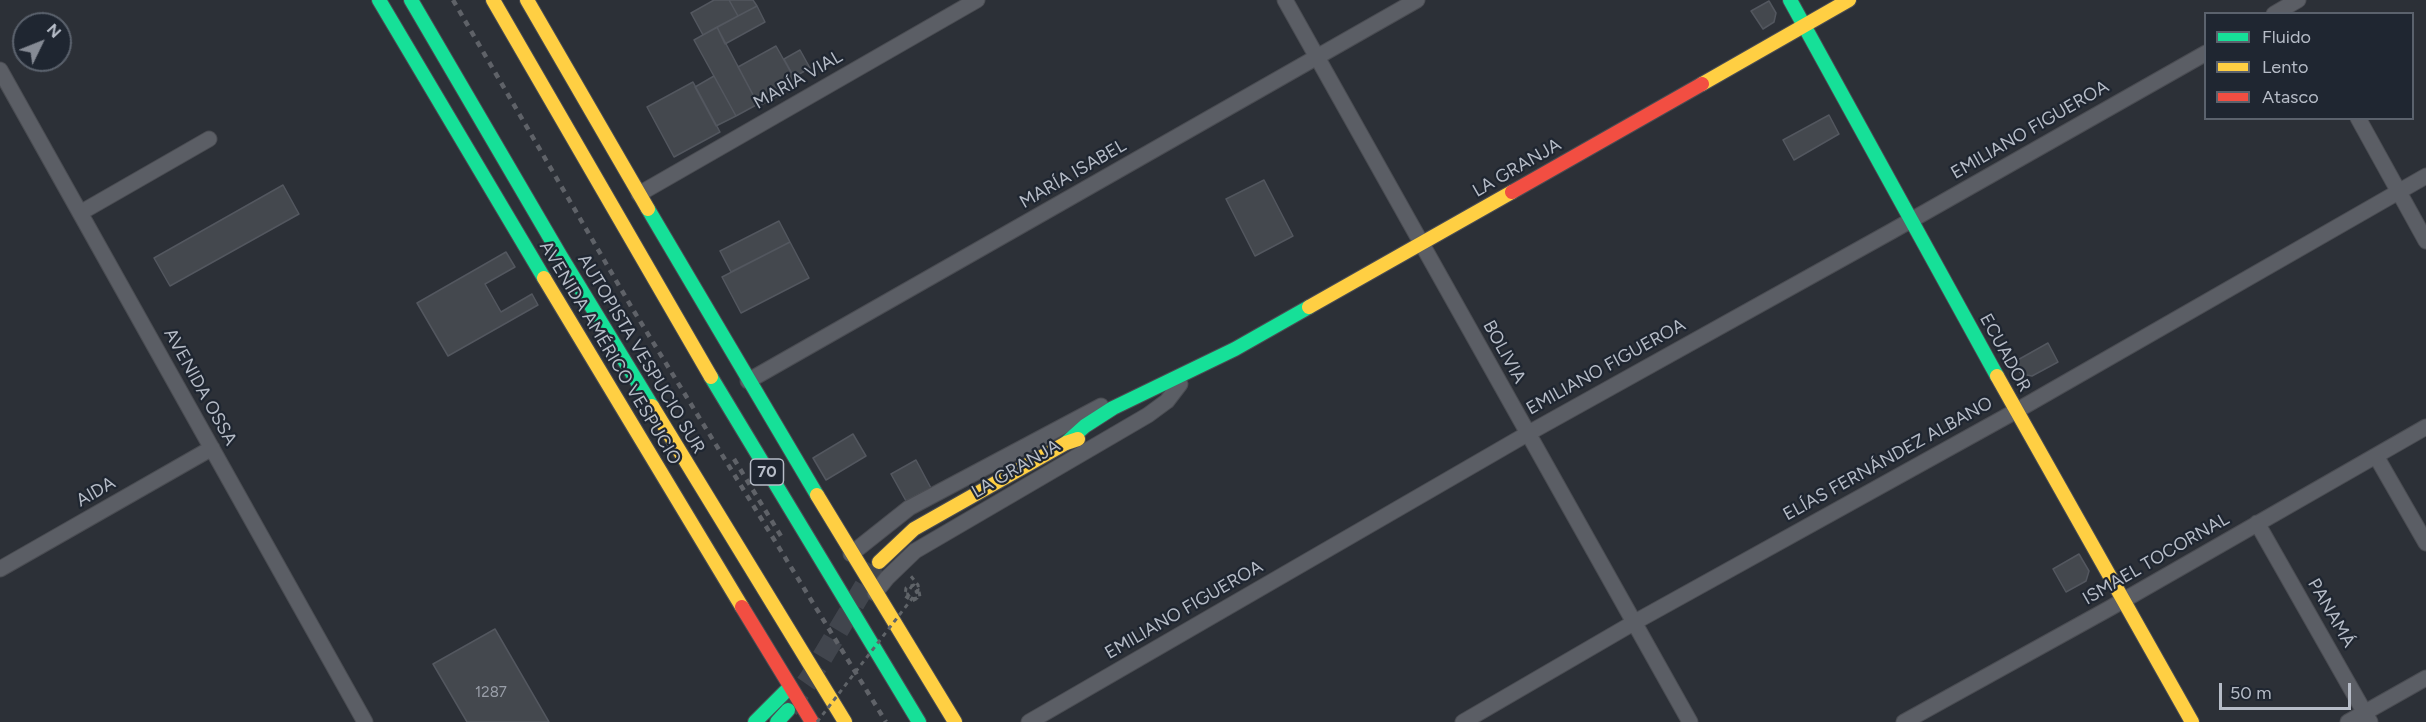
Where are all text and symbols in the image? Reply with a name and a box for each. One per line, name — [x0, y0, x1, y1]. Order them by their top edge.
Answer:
north arrow — [12, 12, 72, 72]
legend — [2204, 12, 2414, 120]
text: N — [43, 20, 65, 42]
text: Fluido — [2262, 26, 2311, 48]
street label: MARÍA VIAL — [750, 46, 846, 114]
text: Lento — [2262, 56, 2308, 78]
street label: EMILIANO FIGUEROA — [1947, 76, 2113, 184]
text: Atasco — [2262, 86, 2319, 108]
street label: LA GRANJA — [1469, 134, 1565, 202]
street label: MARÍA ISABEL — [1016, 135, 1130, 213]
street label: AVENIDA AMÉRICO VESPUCIO — [535, 237, 685, 469]
street label: AUTOPISTA VESPUCIO SUR — [573, 250, 709, 458]
street label: ECUADOR — [1975, 310, 2035, 396]
street label: EMILIANO FIGUEROA — [1523, 314, 1689, 420]
street label: BOLIVIA — [1478, 317, 1530, 387]
street label: AVENIDA OSSA — [159, 325, 241, 449]
street label: ELÍAS FERNÁNDEZ ALBANO — [1780, 392, 1996, 526]
street label: LA GRANJA — [968, 435, 1064, 503]
road number: 70 — [750, 459, 783, 485]
street label: AIDA — [73, 472, 119, 512]
street label: ISMAEL TOCORNAL — [2079, 508, 2233, 610]
street label: EMILIANO FIGUEROA — [1101, 556, 1267, 664]
street label: PANAMÁ — [2303, 575, 2359, 651]
scale bar — [2222, 671, 2354, 709]
text: 50 m — [2230, 682, 2272, 704]
house number: 1287 — [475, 684, 507, 702]

